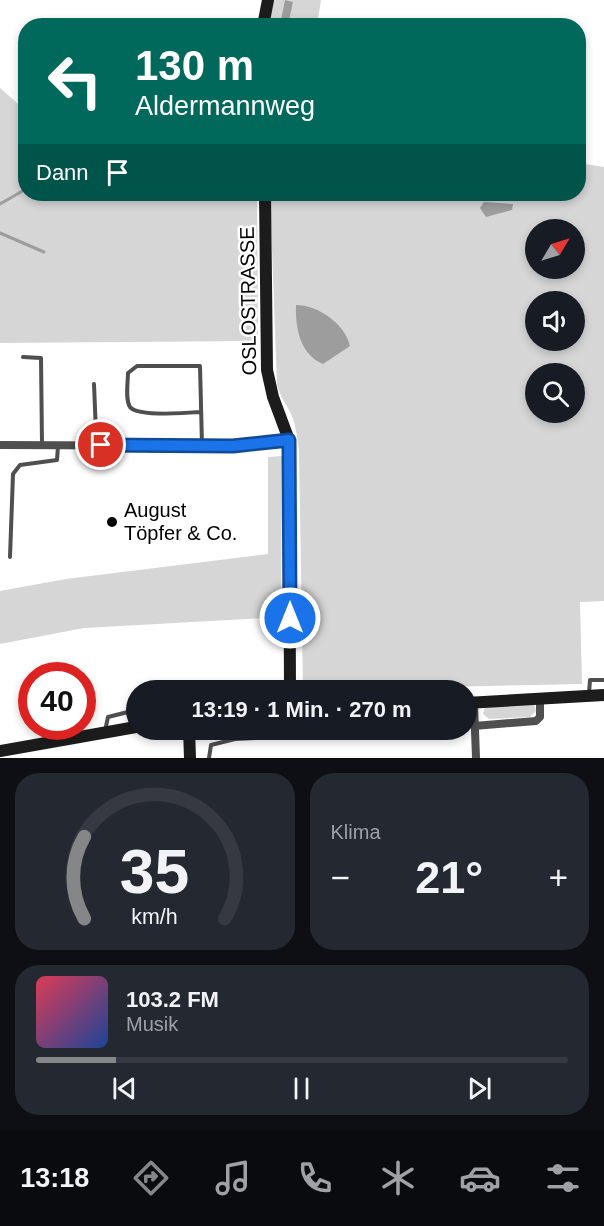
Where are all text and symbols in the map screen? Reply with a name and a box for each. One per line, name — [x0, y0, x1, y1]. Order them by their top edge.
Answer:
icon: left — [36, 42, 114, 120]
text: 130 m — [135, 42, 254, 89]
text: Aldermannweg — [135, 91, 315, 121]
icon: arrive — [101, 156, 134, 189]
text: Dann — [36, 160, 89, 185]
north arrow — [525, 219, 585, 279]
map controls — [525, 219, 585, 423]
street label: OSLOSTRASSE — [236, 226, 260, 376]
button: sound — [525, 291, 585, 351]
button: search — [525, 363, 585, 423]
pin — [75, 419, 126, 470]
icon: arrive — [84, 428, 117, 461]
place label: August Töpfer & Co. — [124, 499, 237, 544]
marker: August Töpfer & Co. — [105, 515, 119, 529]
position arrow — [258, 586, 322, 650]
speed limit sign: 40 — [18, 662, 96, 740]
text: 13:19 · 1 Min. · 270 m — [191, 697, 412, 722]
text: Klima — [331, 821, 381, 843]
text: 35 — [120, 837, 189, 906]
text: 21° — [415, 852, 483, 903]
text: − — [331, 859, 350, 896]
text: + — [549, 859, 568, 896]
text: km/h — [132, 905, 178, 929]
text: 103.2 FM — [126, 987, 219, 1012]
text: Musik — [126, 1013, 178, 1035]
icon: previous — [108, 1072, 141, 1105]
icon: pause — [285, 1072, 318, 1105]
icon: next — [463, 1072, 496, 1105]
icon: directions — [130, 1157, 172, 1199]
icon: music — [212, 1157, 254, 1199]
icon: phone — [294, 1157, 336, 1199]
icon: climate — [377, 1157, 419, 1199]
icon: car — [459, 1157, 501, 1199]
icon: filters — [542, 1157, 584, 1199]
text: 13:18 — [20, 1163, 89, 1193]

